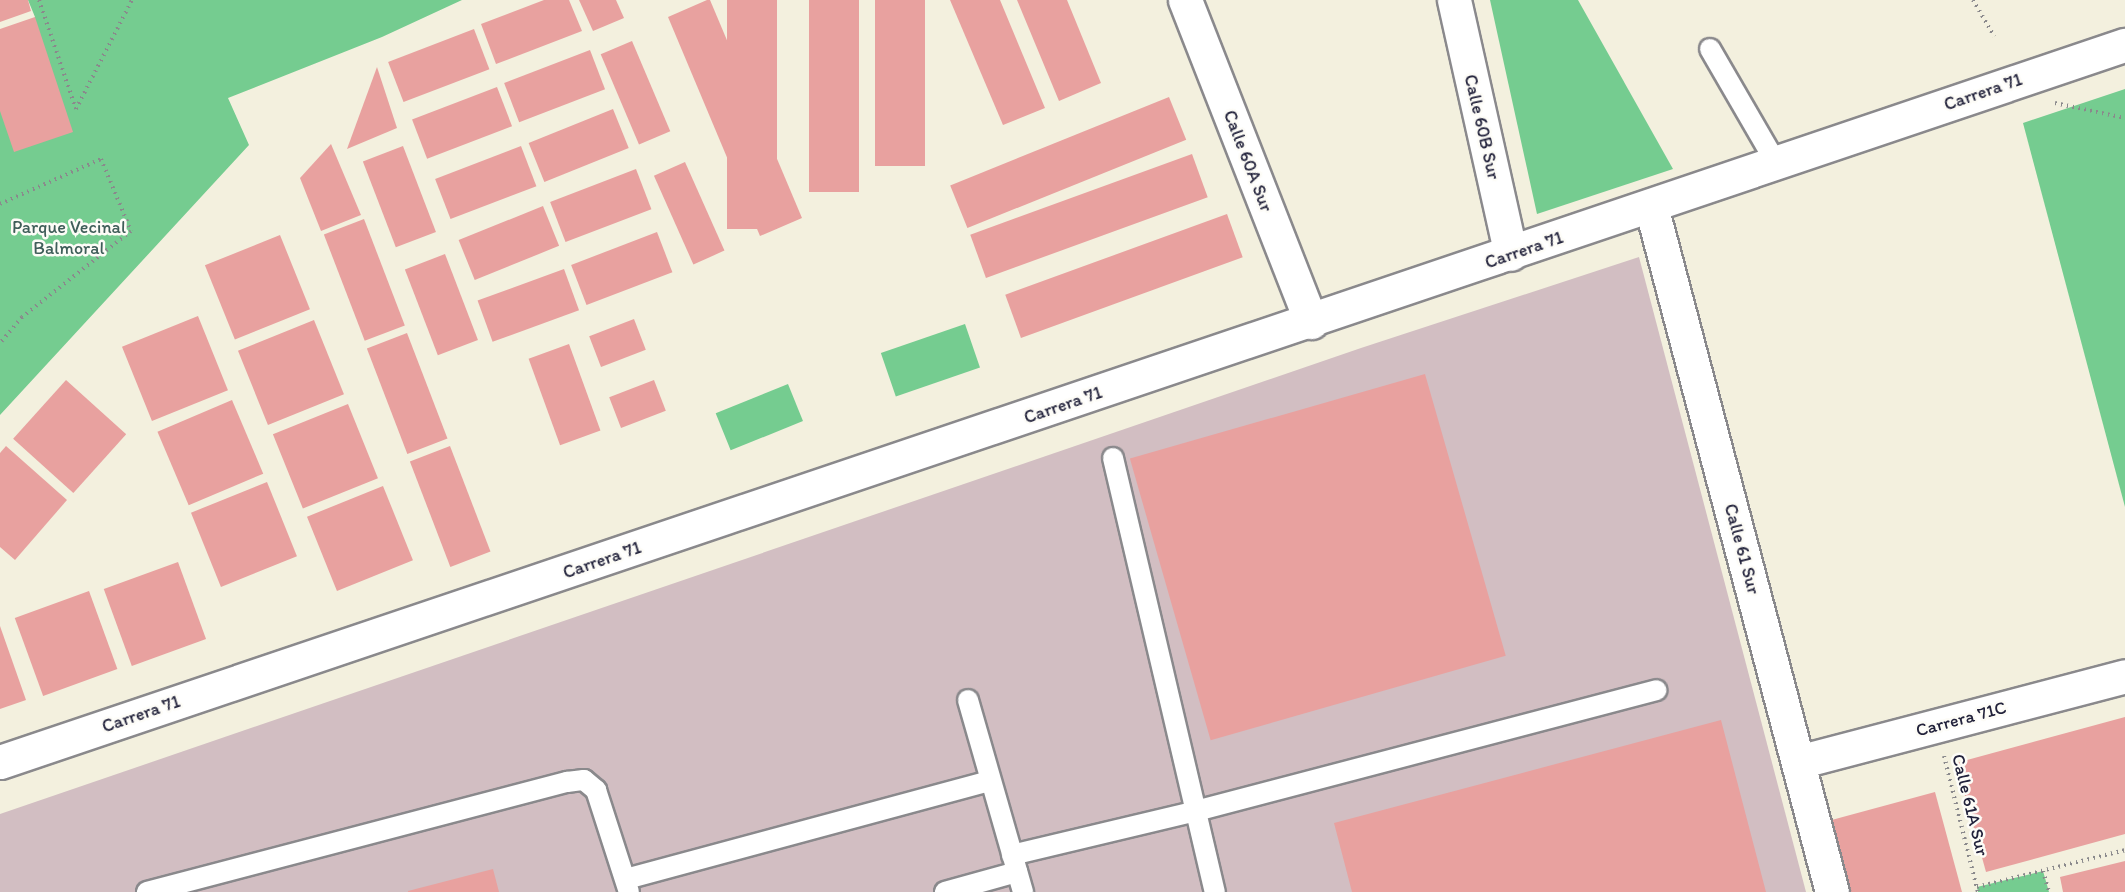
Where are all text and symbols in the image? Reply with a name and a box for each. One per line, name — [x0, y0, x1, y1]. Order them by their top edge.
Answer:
street label: Carrera 71 — [1941, 69, 2025, 115]
street label: Calle 60B Sur — [1459, 72, 1505, 182]
street label: Calle 60A Sur — [1219, 107, 1277, 215]
park label: Parque Vecinal Balmoral — [12, 217, 126, 260]
street label: Carrera 71 — [1482, 227, 1566, 273]
street label: Carrera 71 — [1021, 382, 1105, 428]
street label: Calle 61 Sur — [1720, 501, 1764, 597]
street label: Carrera 71 — [560, 537, 644, 583]
street label: Carrera 71 — [99, 691, 183, 737]
street label: Carrera 71C — [1913, 697, 2009, 741]
street label: Calle 61A Sur — [1947, 752, 1993, 858]

